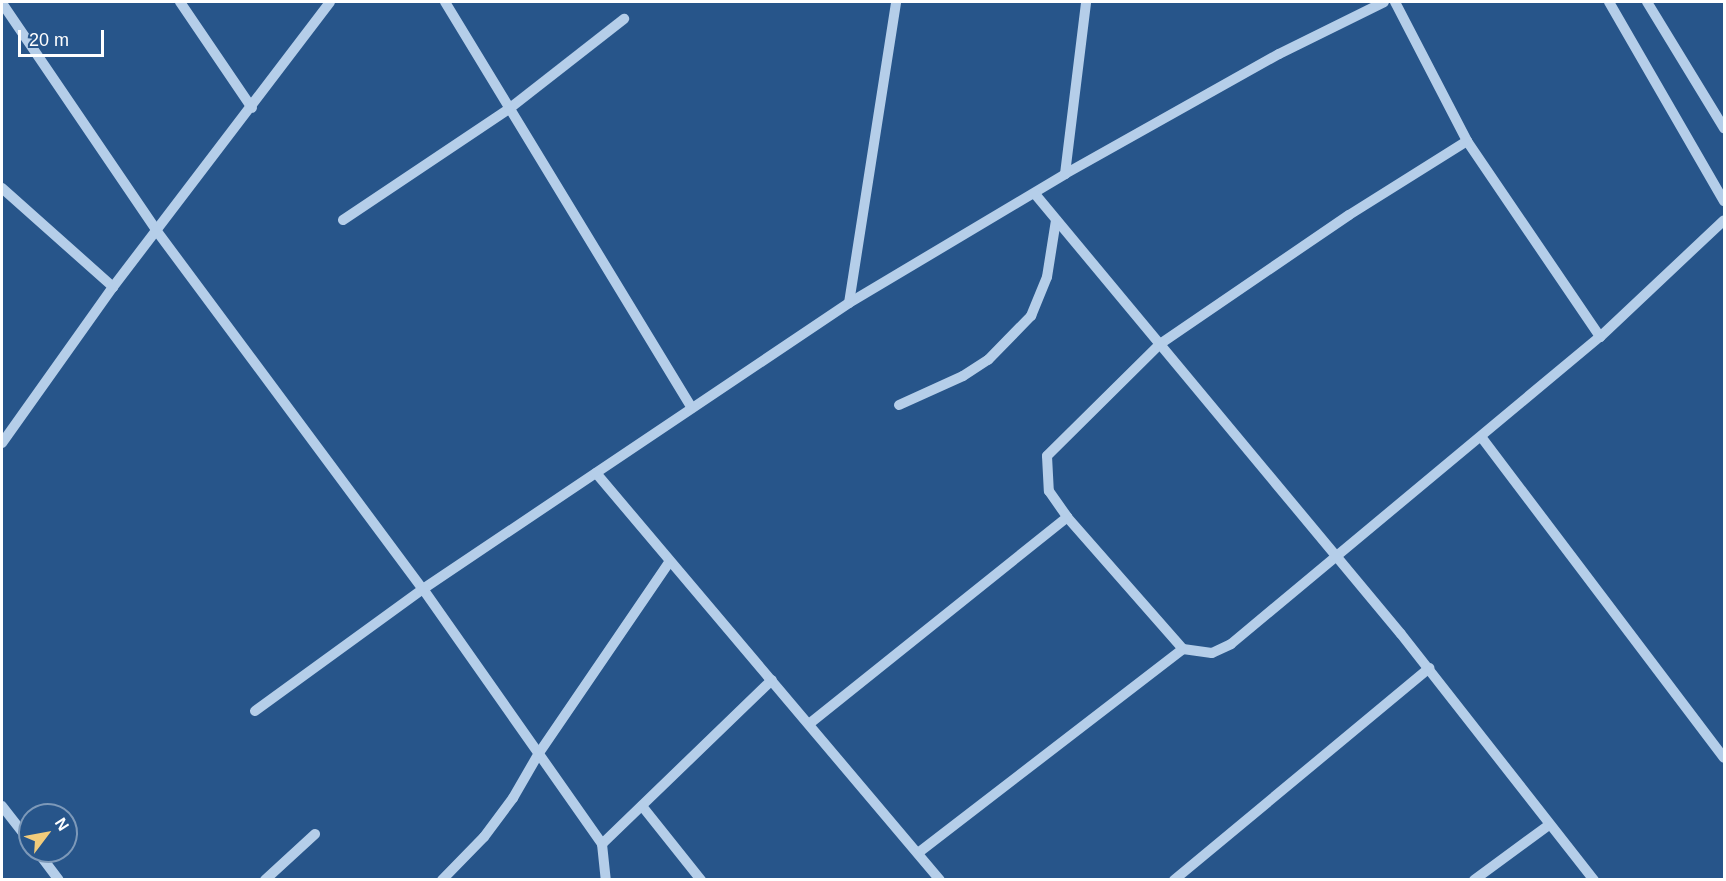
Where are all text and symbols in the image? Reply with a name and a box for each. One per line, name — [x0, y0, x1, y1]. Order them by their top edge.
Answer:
scale bar — [21, 18, 106, 56]
text: 20 m — [29, 30, 69, 50]
north arrow — [18, 803, 78, 863]
text: N — [52, 815, 72, 834]

